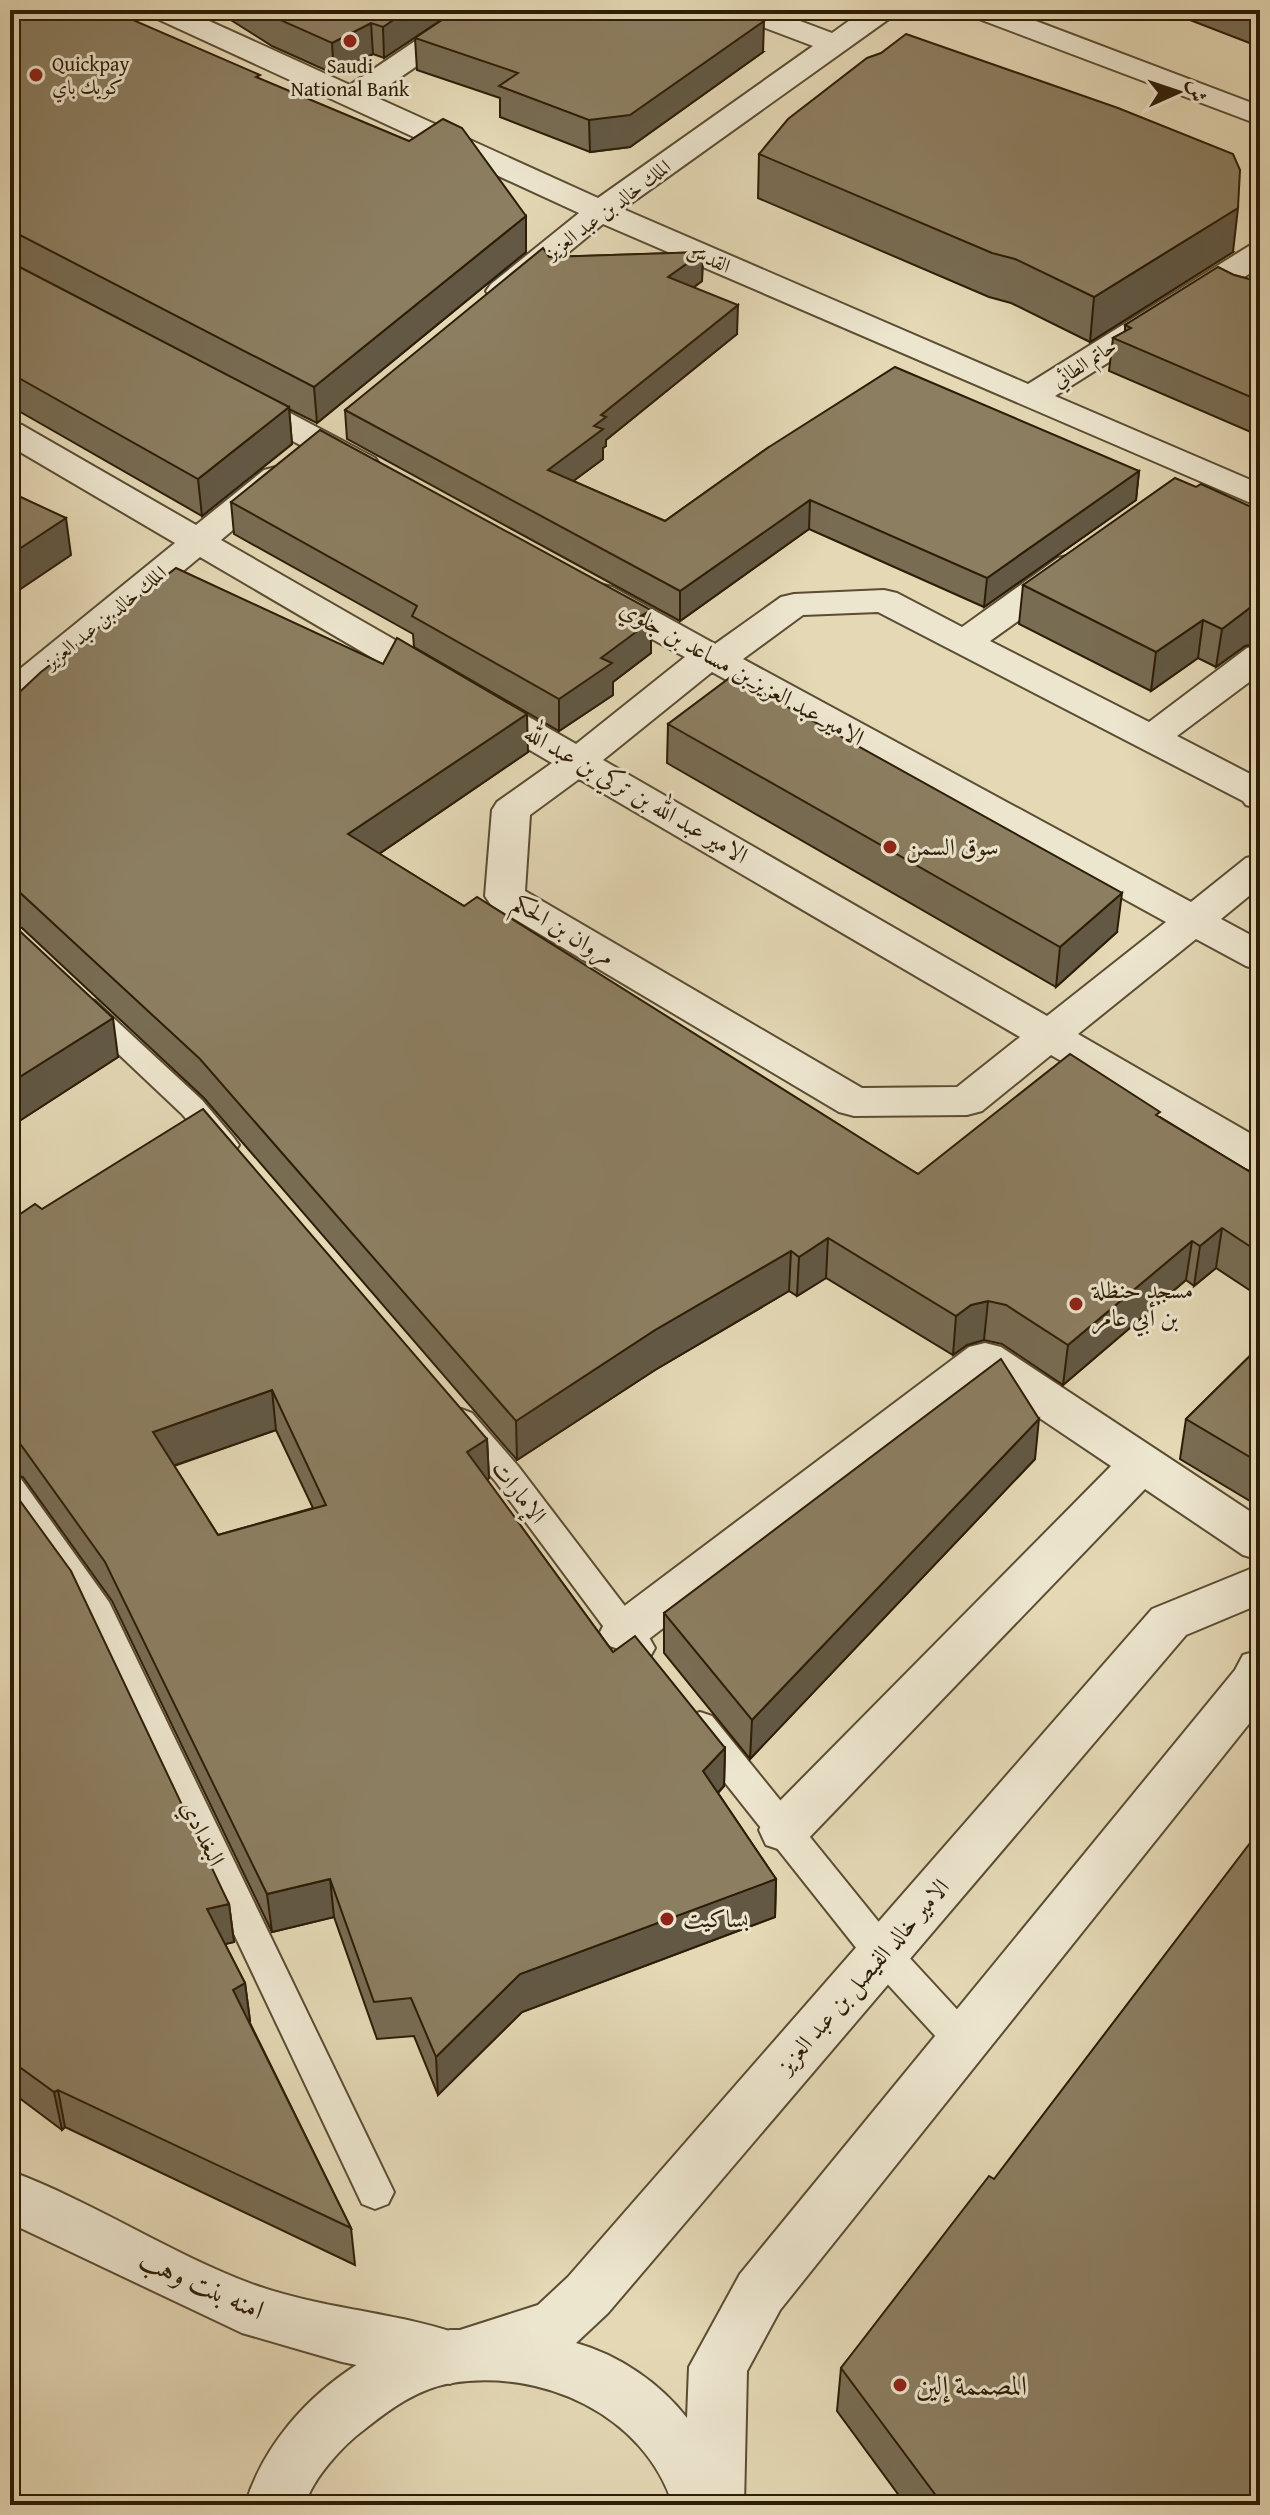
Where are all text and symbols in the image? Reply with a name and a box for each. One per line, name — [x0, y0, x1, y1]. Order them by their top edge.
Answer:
marker: Saudi National Bank — [341, 32, 359, 50]
place label: Quickpay كويك باي — [52, 49, 130, 103]
place label: Saudi National Bank — [291, 51, 410, 103]
north arrow — [1138, 52, 1218, 132]
marker: Quickpay كويك باي — [27, 66, 45, 84]
text: ش — [1181, 79, 1215, 103]
street label: الملك خالد بن عبد العزيز — [537, 152, 677, 267]
street label: القدس — [683, 235, 735, 280]
street label: حاتم الطائي — [1046, 331, 1124, 397]
street label: الملك خالد بن عبد العزيز — [36, 558, 172, 677]
street label: الامير عبد العزيز بن مساعد بن جلوي — [613, 591, 871, 756]
street label: الامير عبد الله بن تركي بن عبد الله — [517, 714, 755, 874]
place label: سوق السمن — [906, 829, 999, 864]
marker: سوق السمن — [881, 838, 899, 856]
street label: مروان بن الحكم — [504, 885, 622, 978]
place label: مسجد حنظلة بن أبي عامر — [1091, 1272, 1193, 1337]
marker: مسجد حنظلة بن أبي عامر — [1067, 1295, 1085, 1313]
street label: الإمارات — [483, 1452, 555, 1532]
street label: البغدادي — [171, 1794, 234, 1873]
street label: الامير خالد الفيصل بن عبد العزيز — [766, 1871, 957, 2083]
place label: بساكيت — [683, 1901, 749, 1936]
marker: بساكيت — [658, 1910, 676, 1928]
street label: امنه بنت وهب — [133, 2238, 271, 2329]
place label: المصممة إلين — [916, 2364, 1027, 2405]
marker: المصممة إلين — [891, 2376, 909, 2394]

